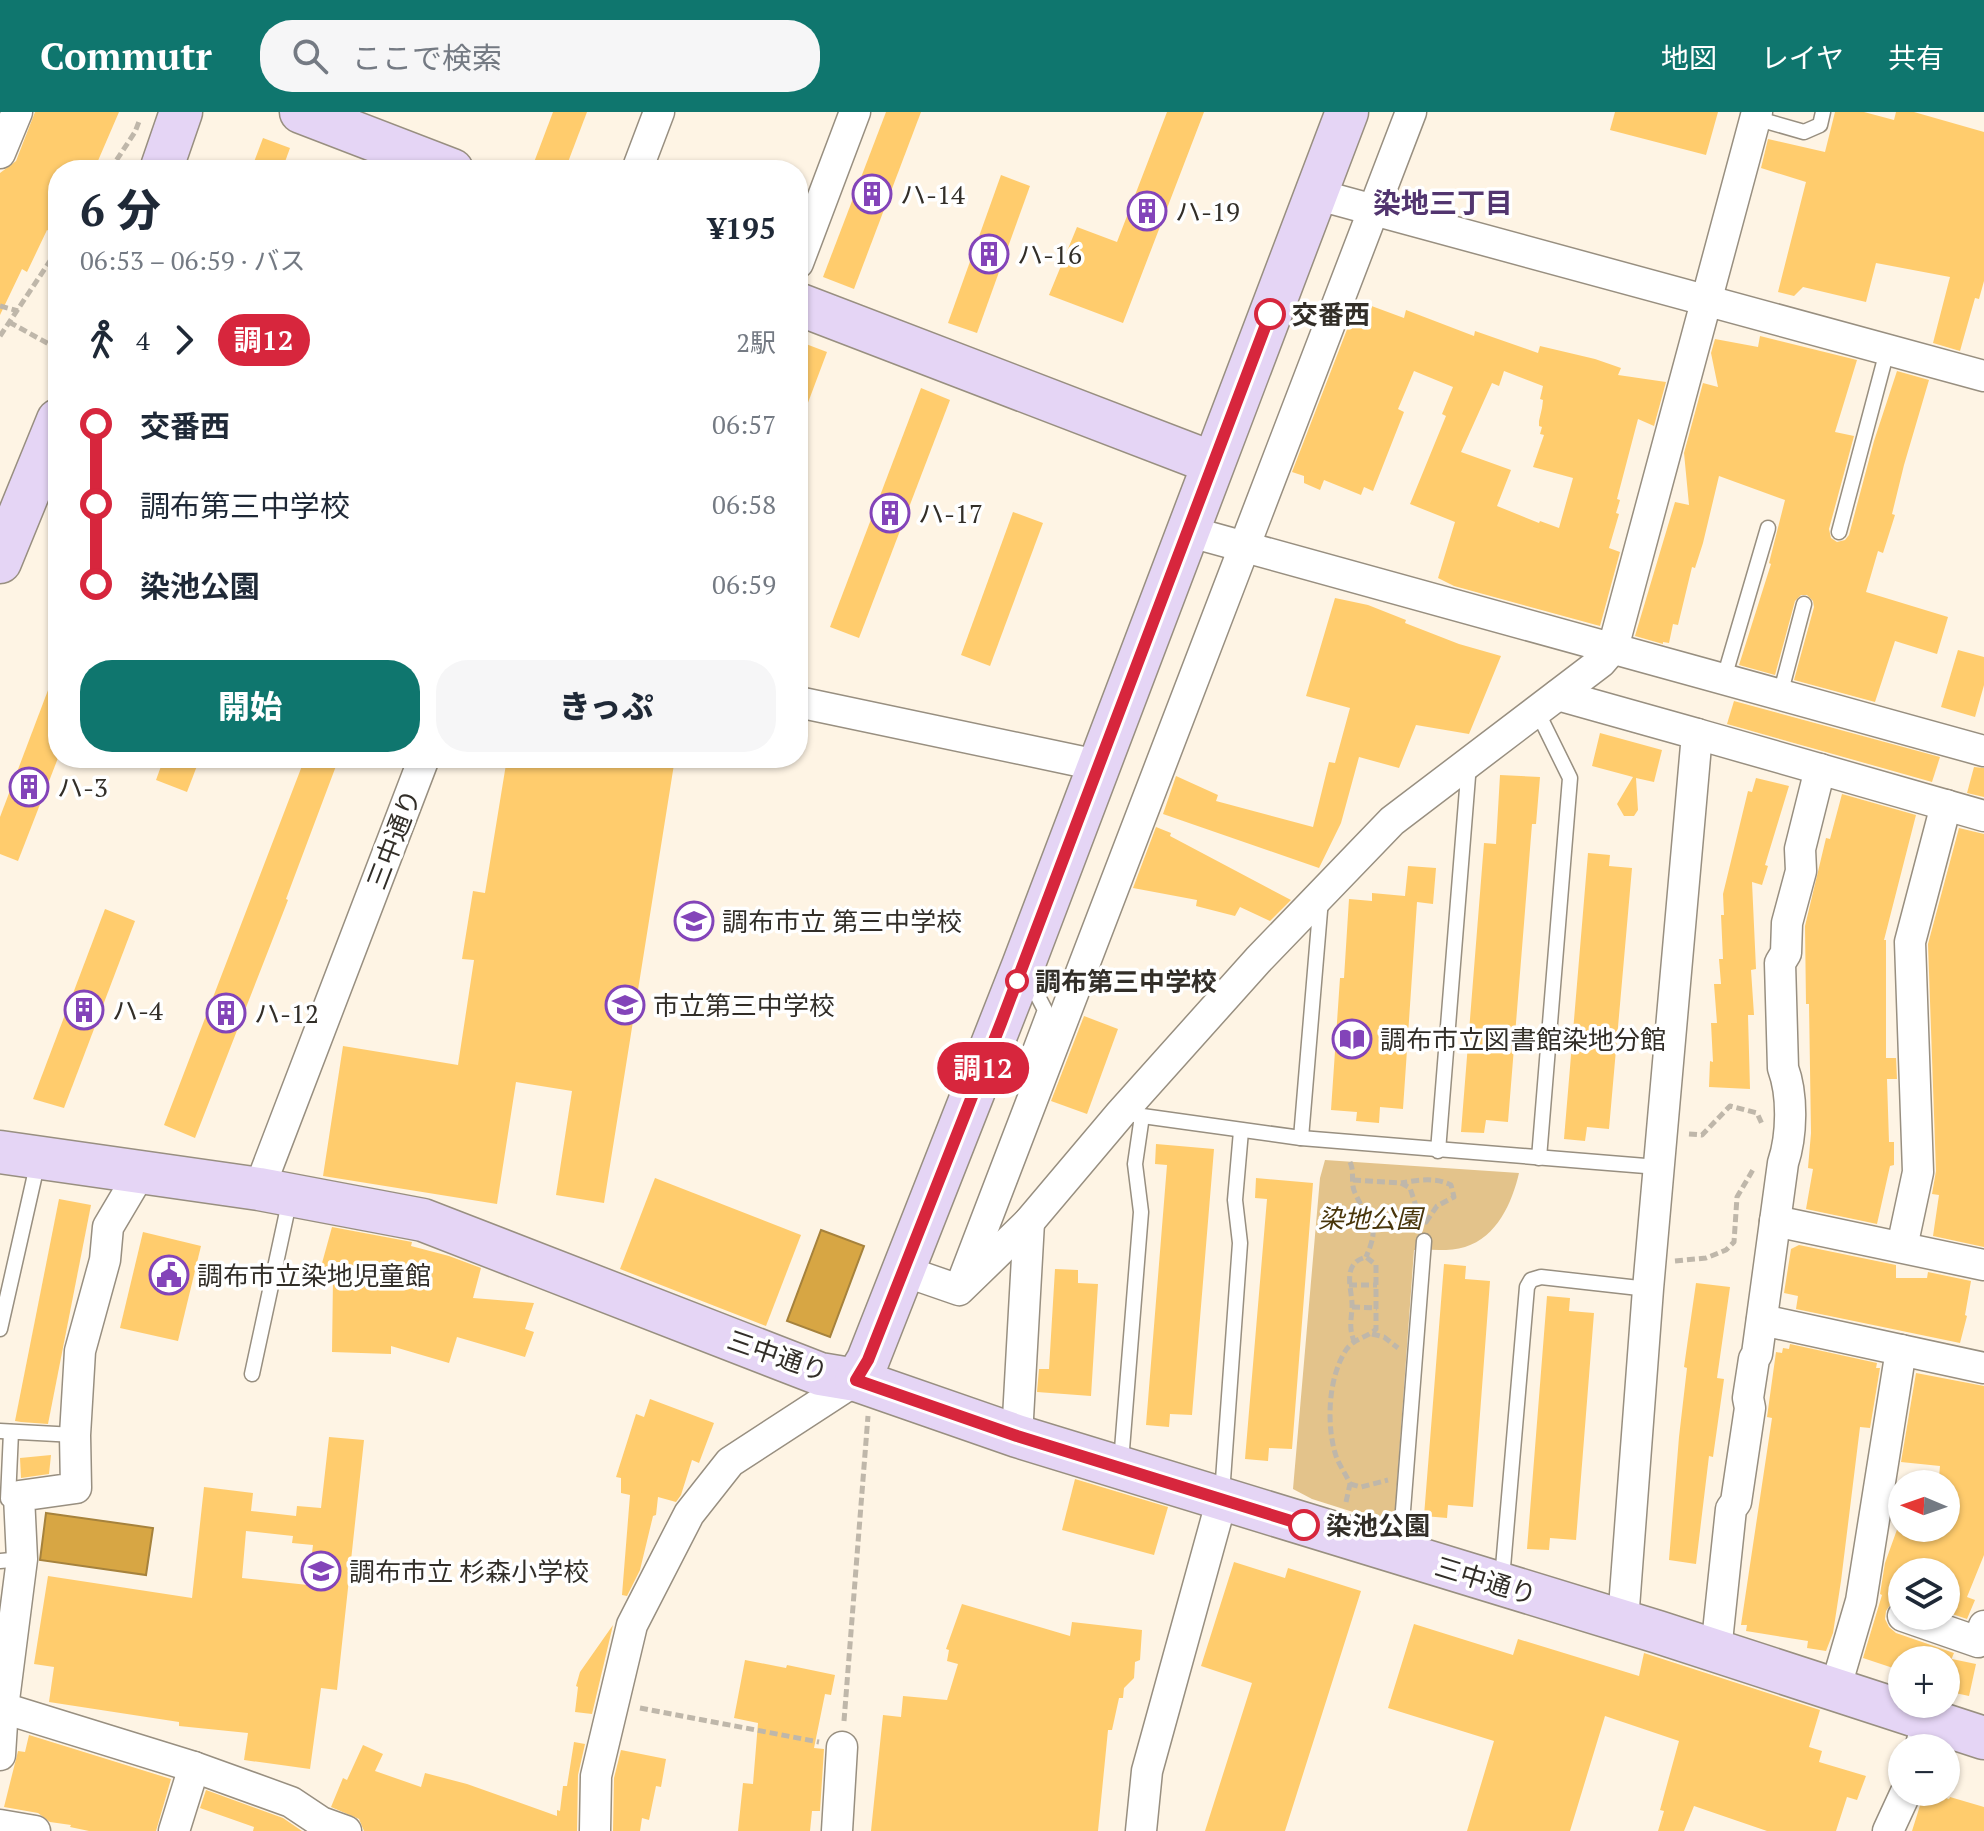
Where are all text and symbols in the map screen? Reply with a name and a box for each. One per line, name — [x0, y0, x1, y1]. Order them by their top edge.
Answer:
search box — [260, 20, 820, 92]
text: Commutr — [40, 31, 212, 81]
icon: search — [288, 34, 332, 78]
text: ここで検索 — [352, 38, 502, 78]
text: 地図 — [1661, 39, 1717, 76]
text: レイヤ — [1761, 39, 1844, 76]
text: 共有 — [1888, 39, 1944, 76]
building icon: ハ-14 — [851, 173, 893, 215]
place label: ハ-14 — [900, 177, 965, 211]
text: 6 分 — [80, 180, 161, 239]
district label: 染地三丁目 — [1373, 184, 1513, 221]
building icon: ハ-19 — [1126, 190, 1168, 232]
place label: ハ-19 — [1175, 194, 1240, 228]
text: ¥195 — [708, 208, 776, 248]
building icon: ハ-16 — [968, 233, 1010, 275]
place label: ハ-16 — [1017, 237, 1082, 271]
text: 06:53 – 06:59 · バス — [80, 243, 306, 277]
place label: 交番西 — [1292, 297, 1370, 331]
marker: 交番西 — [1255, 299, 1285, 329]
icon: walk — [80, 318, 124, 362]
icon: forward — [162, 318, 206, 362]
text: 調12 — [234, 321, 294, 358]
text: 4 — [136, 323, 150, 357]
text: 2駅 — [736, 325, 776, 359]
text: 交番西 — [140, 406, 230, 446]
text: 06:57 — [712, 407, 776, 441]
text: 調布第三中学校 — [140, 486, 350, 526]
text: 06:58 — [712, 487, 776, 521]
building icon: ハ-17 — [869, 492, 911, 534]
place label: ハ-17 — [918, 496, 983, 530]
text: 染池公園 — [140, 566, 260, 606]
text: 06:59 — [712, 567, 776, 601]
button: 開始 — [80, 660, 420, 752]
button: きっぷ — [436, 660, 776, 752]
building icon: ハ-3 — [8, 766, 50, 808]
place label: ハ-3 — [57, 770, 108, 804]
street label: 三中通り — [358, 784, 428, 894]
school or university icon: 調布市立 第三中学校 — [673, 900, 715, 942]
place label: 調布市立 第三中学校 — [722, 904, 962, 938]
place label: 調布第三中学校 — [1035, 964, 1217, 998]
marker: 調布第三中学校 — [1006, 970, 1028, 992]
school or university icon: 市立第三中学校 — [604, 984, 646, 1026]
place label: 市立第三中学校 — [653, 988, 835, 1022]
building icon: ハ-4 — [63, 989, 105, 1031]
building icon: ハ-12 — [205, 992, 247, 1034]
place label: ハ-4 — [112, 993, 163, 1027]
place label: ハ-12 — [254, 996, 319, 1030]
library icon: 調布市立図書館染地分館 — [1331, 1018, 1373, 1060]
place label: 調布市立図書館染地分館 — [1380, 1022, 1666, 1056]
line badge: 調12 — [937, 1042, 1029, 1094]
text: 調12 — [953, 1049, 1013, 1086]
park label: 染地公園 — [1318, 1201, 1426, 1235]
public building icon: 調布市立染地児童館 — [148, 1254, 190, 1296]
place label: 調布市立染地児童館 — [197, 1258, 431, 1292]
street label: 三中通り — [723, 1322, 833, 1388]
north arrow — [1888, 1470, 1960, 1542]
map controls — [1888, 1470, 1960, 1806]
place label: 染池公園 — [1326, 1508, 1430, 1542]
marker: 染池公園 — [1289, 1510, 1319, 1540]
street label: 三中通り — [1431, 1549, 1541, 1611]
school or university icon: 調布市立 杉森小学校 — [300, 1550, 342, 1592]
place label: 調布市立 杉森小学校 — [349, 1554, 589, 1588]
button: layers — [1888, 1558, 1960, 1630]
button: + — [1888, 1646, 1960, 1718]
button: − — [1888, 1734, 1960, 1806]

